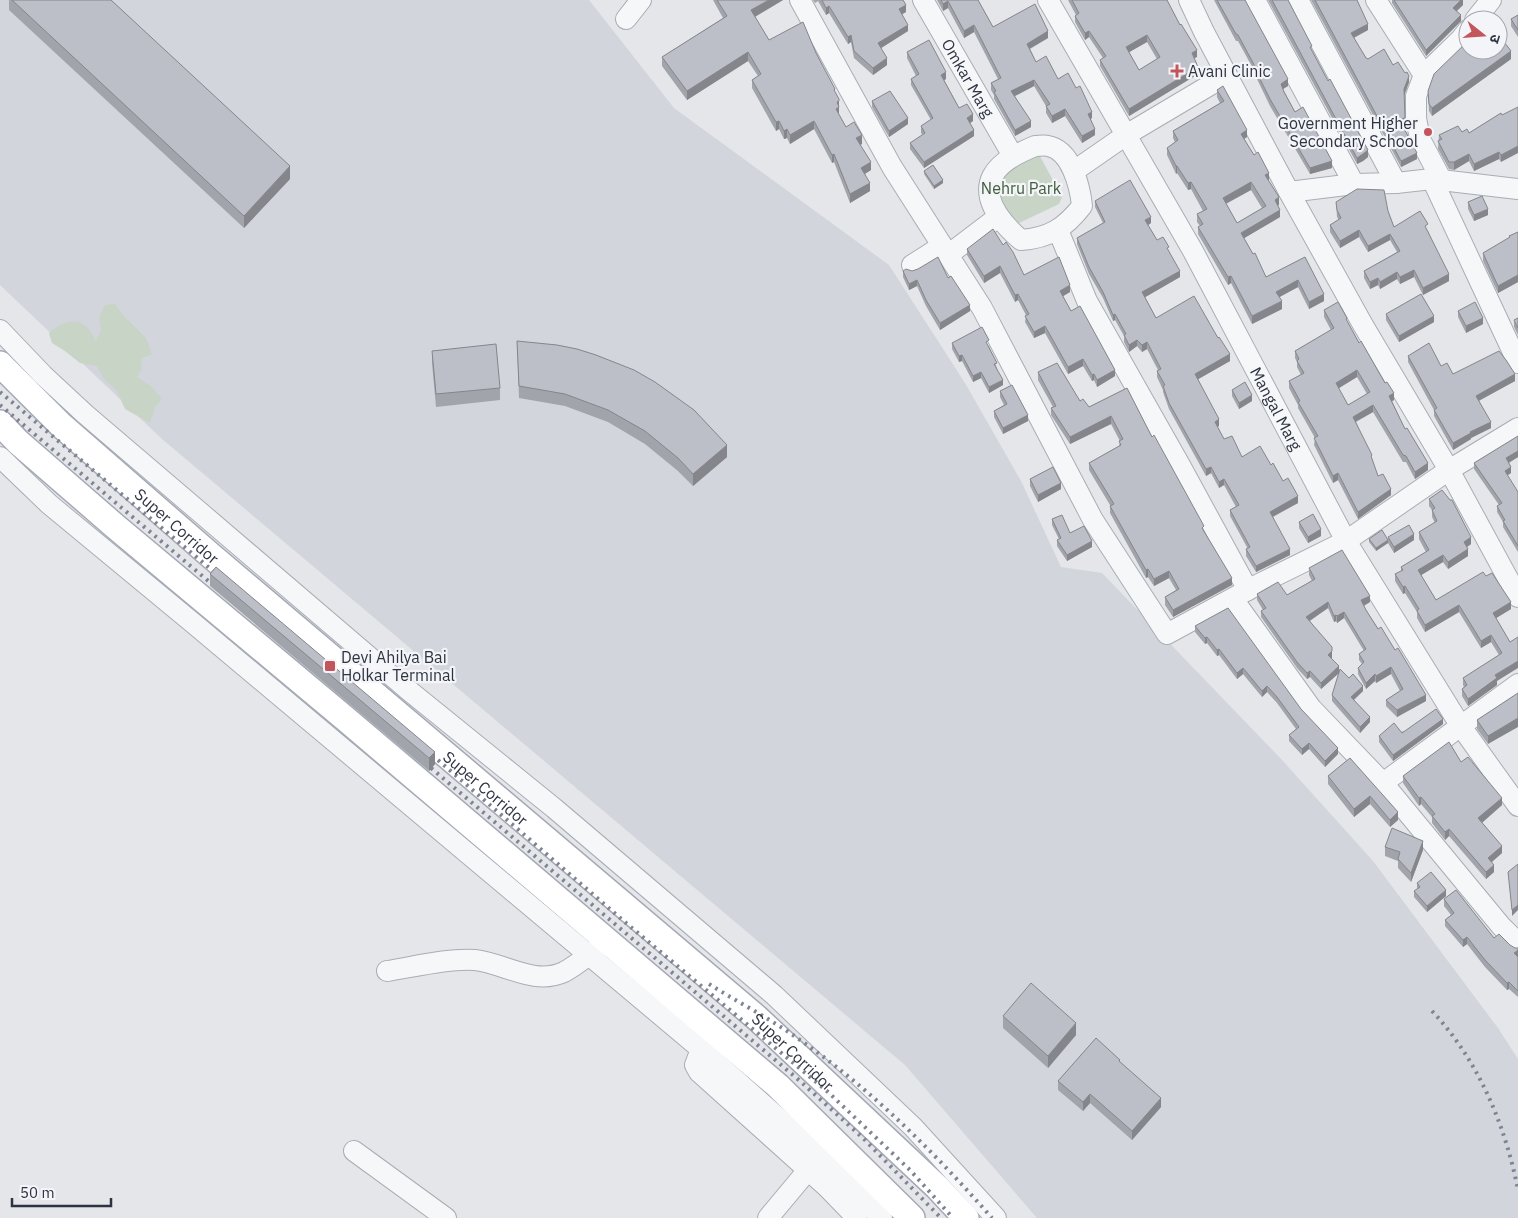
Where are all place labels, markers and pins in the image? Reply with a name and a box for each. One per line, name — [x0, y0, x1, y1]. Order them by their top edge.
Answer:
place label: Avani Clinic — [1188, 61, 1271, 81]
marker: Avani Clinic — [1170, 64, 1184, 78]
place label: Government Higher Secondary School — [1278, 113, 1418, 151]
marker: Government Higher Secondary School — [1422, 126, 1434, 138]
place label: Devi Ahilya Bai Holkar Terminal — [341, 647, 455, 685]
marker: Devi Ahilya Bai Holkar Terminal — [323, 659, 337, 673]

